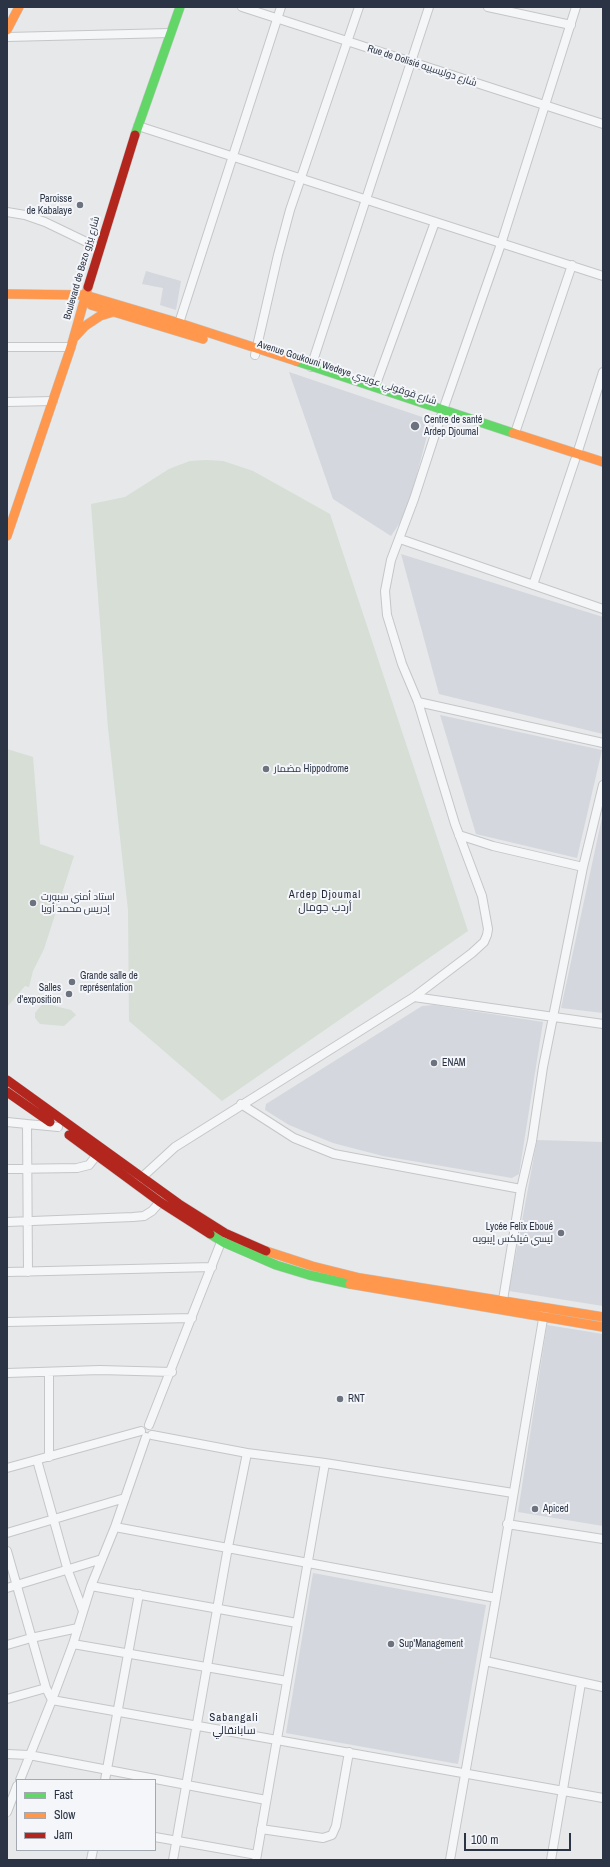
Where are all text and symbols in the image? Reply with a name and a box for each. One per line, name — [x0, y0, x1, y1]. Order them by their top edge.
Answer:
street label: Rue de Dolisié شارع دوليسييه — [366, 43, 478, 89]
place label: Paroisse de Kabalaye — [26, 193, 72, 216]
marker: Paroisse de Kabalaye — [75, 200, 85, 210]
street label: Boulevard de Bezo شارع بيزو — [61, 215, 103, 321]
street label: Avenue Goukouni Wedeye شارع قوقوني عويدي — [256, 338, 438, 408]
place label: Centre de santé Ardep Djoumal — [424, 414, 482, 438]
marker: Centre de santé Ardep Djoumal — [409, 420, 421, 432]
place label: مضمار Hippodrome — [274, 763, 349, 775]
marker: مضمار Hippodrome — [261, 764, 271, 774]
district label: Ardep Djoumal أردب جومال — [289, 888, 361, 914]
place label: استاد أمني سبورت إدريس محمد أويا — [41, 891, 115, 914]
marker: استاد أمني سبورت إدريس محمد أويا — [28, 898, 38, 908]
place label: Grande salle de représentation — [80, 970, 138, 994]
marker: Grande salle de représentation — [67, 977, 77, 987]
place label: Salles d'exposition — [17, 982, 61, 1006]
marker: Salles d'exposition — [64, 989, 74, 999]
place label: ENAM — [442, 1057, 466, 1069]
marker: ENAM — [429, 1058, 439, 1068]
place label: Lycée Felix Eboué ليسي فيلكس إيبويه — [473, 1221, 553, 1244]
marker: Lycée Felix Eboué ليسي فيلكس إيبويه — [556, 1228, 566, 1238]
place label: RNT — [348, 1393, 365, 1405]
marker: RNT — [335, 1394, 345, 1404]
place label: Apiced — [543, 1503, 569, 1515]
marker: Apiced — [530, 1504, 540, 1514]
place label: Sup'Management — [399, 1638, 463, 1650]
marker: Sup'Management — [386, 1639, 396, 1649]
district label: Sabangali سابانقالي — [209, 1711, 259, 1737]
legend — [16, 1779, 156, 1851]
text: Fast — [54, 1787, 73, 1803]
text: Slow — [54, 1807, 75, 1823]
scale bar — [466, 1825, 573, 1851]
text: Jam — [54, 1827, 73, 1843]
text: 100 m — [471, 1832, 498, 1848]

